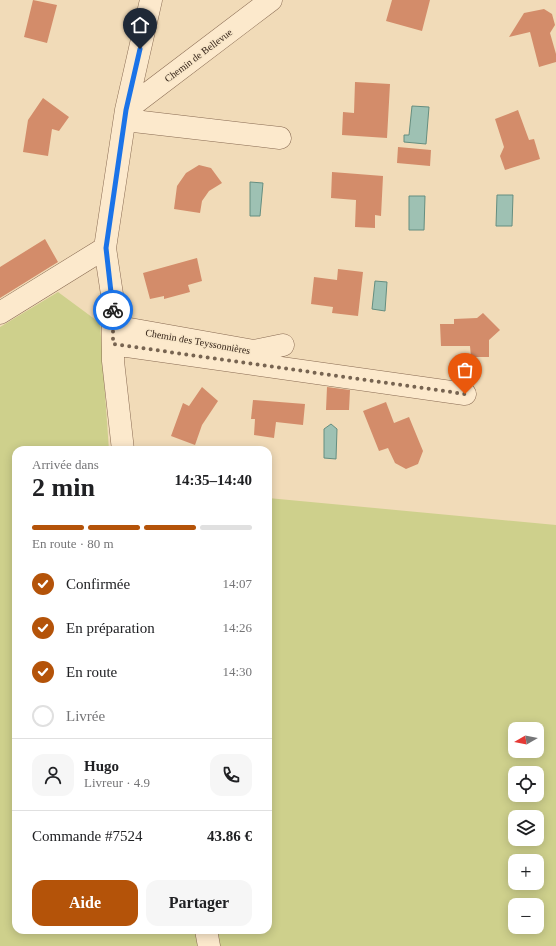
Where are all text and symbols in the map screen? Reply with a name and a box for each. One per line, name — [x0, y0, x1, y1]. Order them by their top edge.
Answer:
pin — [123, 8, 157, 49]
icon: home — [129, 14, 151, 36]
street label: Chemin de Bellevue — [162, 26, 235, 84]
courier — [93, 290, 133, 330]
icon: bike — [102, 299, 124, 321]
street label: Chemin des Teyssonnières — [145, 327, 251, 356]
pin — [448, 353, 482, 394]
icon: bag — [454, 359, 476, 381]
text: Arrivée dans — [32, 457, 99, 472]
text: 14:35–14:40 — [175, 472, 252, 488]
text: 2 min — [32, 473, 95, 502]
text: En route · 80 m — [32, 536, 114, 551]
icon: check — [32, 573, 54, 595]
text: Confirmée — [66, 576, 130, 592]
text: 14:07 — [222, 576, 252, 591]
icon: check — [32, 617, 54, 639]
text: En préparation — [66, 620, 155, 636]
text: 14:26 — [222, 620, 252, 635]
icon: check — [32, 661, 54, 683]
text: En route — [66, 664, 117, 680]
text: 14:30 — [222, 664, 252, 679]
text: Livrée — [66, 708, 105, 724]
north arrow — [508, 722, 544, 758]
map controls — [508, 722, 544, 934]
button: person — [32, 754, 74, 796]
button: phone — [210, 754, 252, 796]
text: Hugo — [84, 758, 119, 774]
button: locate — [508, 766, 544, 802]
text: Livreur · 4.9 — [84, 775, 150, 790]
button: layers — [508, 810, 544, 846]
text: Commande #7524 — [32, 828, 142, 844]
text: 43.86 € — [207, 828, 252, 844]
button: + — [508, 854, 544, 890]
button: Aide — [32, 880, 138, 926]
button: Partager — [146, 880, 252, 926]
button: − — [508, 898, 544, 934]

